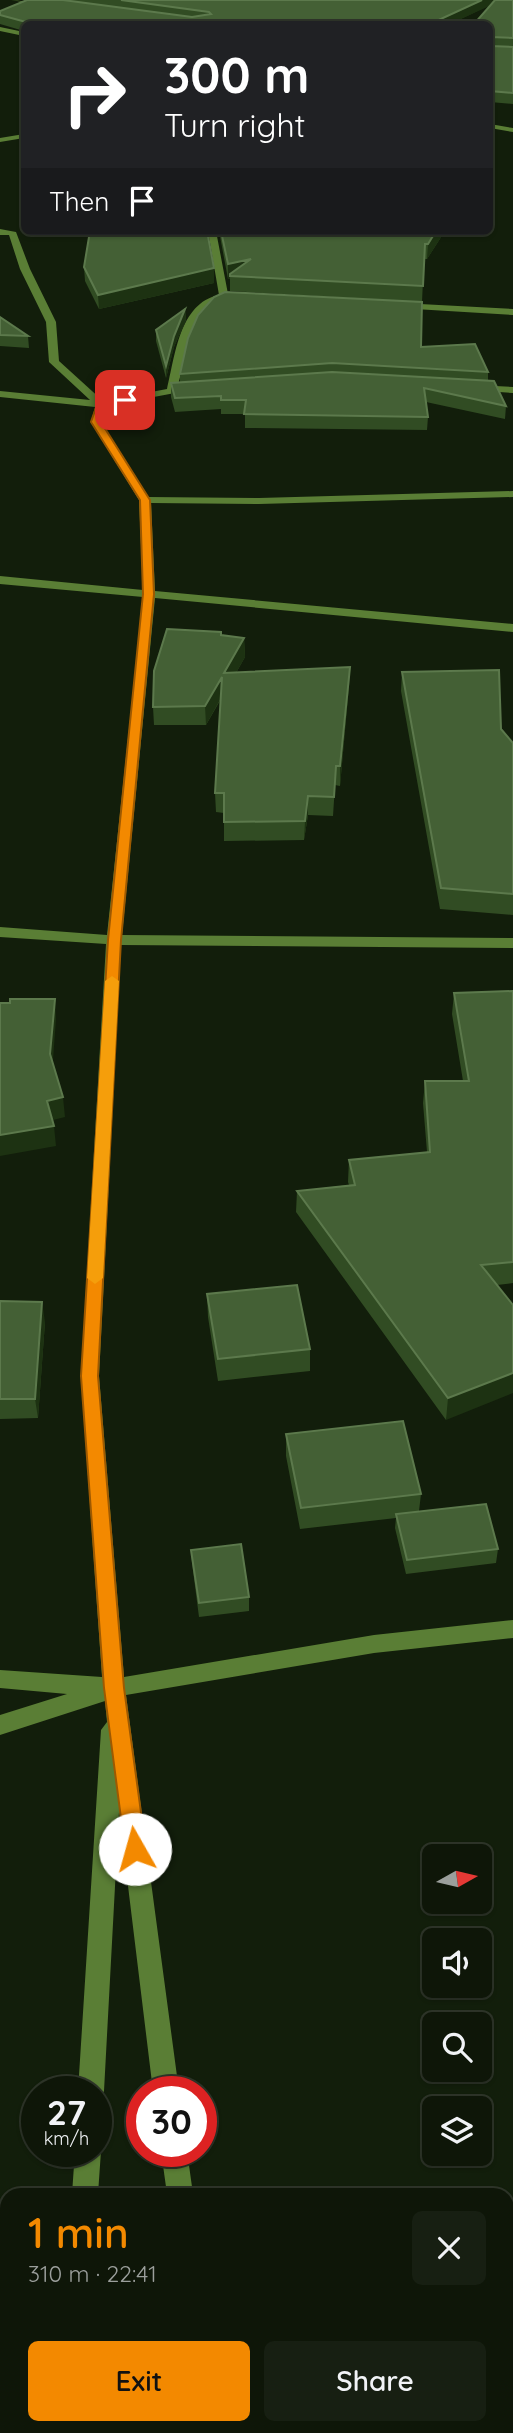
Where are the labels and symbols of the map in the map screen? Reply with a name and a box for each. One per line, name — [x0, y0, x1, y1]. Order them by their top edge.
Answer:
pin — [95, 370, 155, 430]
position arrow — [98, 1812, 172, 1886]
north arrow — [422, 1844, 492, 1914]
speed limit sign: 30 — [126, 2076, 217, 2167]

